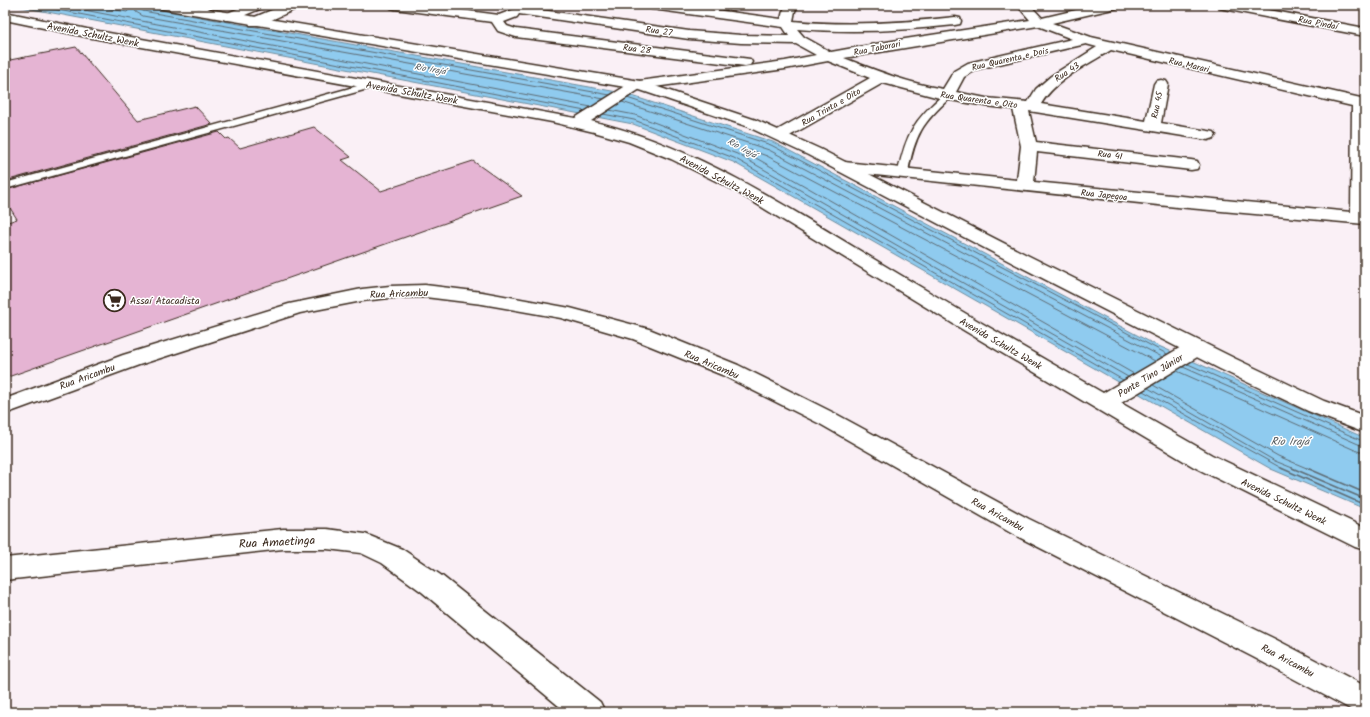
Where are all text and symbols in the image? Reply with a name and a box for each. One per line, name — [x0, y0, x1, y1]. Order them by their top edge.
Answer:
street label: Rua Pindaí — [1297, 12, 1341, 35]
street label: Avenida Schultz Wenk — [46, 18, 140, 52]
street label: Rua 27 — [645, 22, 674, 41]
street label: Rua Taborari — [852, 36, 903, 60]
street label: Rua 28 — [622, 40, 652, 59]
street label: Rua Quarenta e Dois — [970, 43, 1050, 76]
street label: Rua Marari — [1167, 54, 1211, 78]
street label: Rua 43 — [1052, 59, 1083, 86]
water label: Rio Irajá — [413, 60, 449, 80]
street label: Avenida Schultz Wenk — [365, 77, 459, 109]
street label: Rua Trinta e Oito — [799, 84, 864, 131]
street label: Rua Quarenta e Oito — [939, 88, 1018, 113]
street label: Rua 45 — [1148, 89, 1168, 120]
water label: Rio Irajá — [724, 134, 762, 164]
street label: Rua 41 — [1097, 147, 1124, 164]
street label: Avenida Schultz Wenk — [677, 151, 767, 209]
street label: Rua Japegoa — [1080, 186, 1128, 205]
street label: Rua Aricambu — [370, 285, 429, 303]
supermarket icon: Assaí Atacadista — [102, 287, 128, 313]
place label: Assaí Atacadista — [130, 293, 200, 309]
street label: Avenida Schultz Wenk — [956, 314, 1045, 374]
street label: Rua Aricambu — [682, 346, 742, 384]
street label: Ponte Tino Júnior — [1115, 350, 1187, 402]
street label: Rua Aricambu — [57, 359, 118, 394]
water label: Rio Irajá — [1271, 433, 1312, 451]
street label: Avenida Schultz Wenk — [1238, 474, 1329, 530]
street label: Rua Aricambu — [968, 494, 1027, 536]
street label: Rua Amaetinga — [238, 531, 316, 554]
street label: Rua Aricambu — [1258, 640, 1317, 682]

